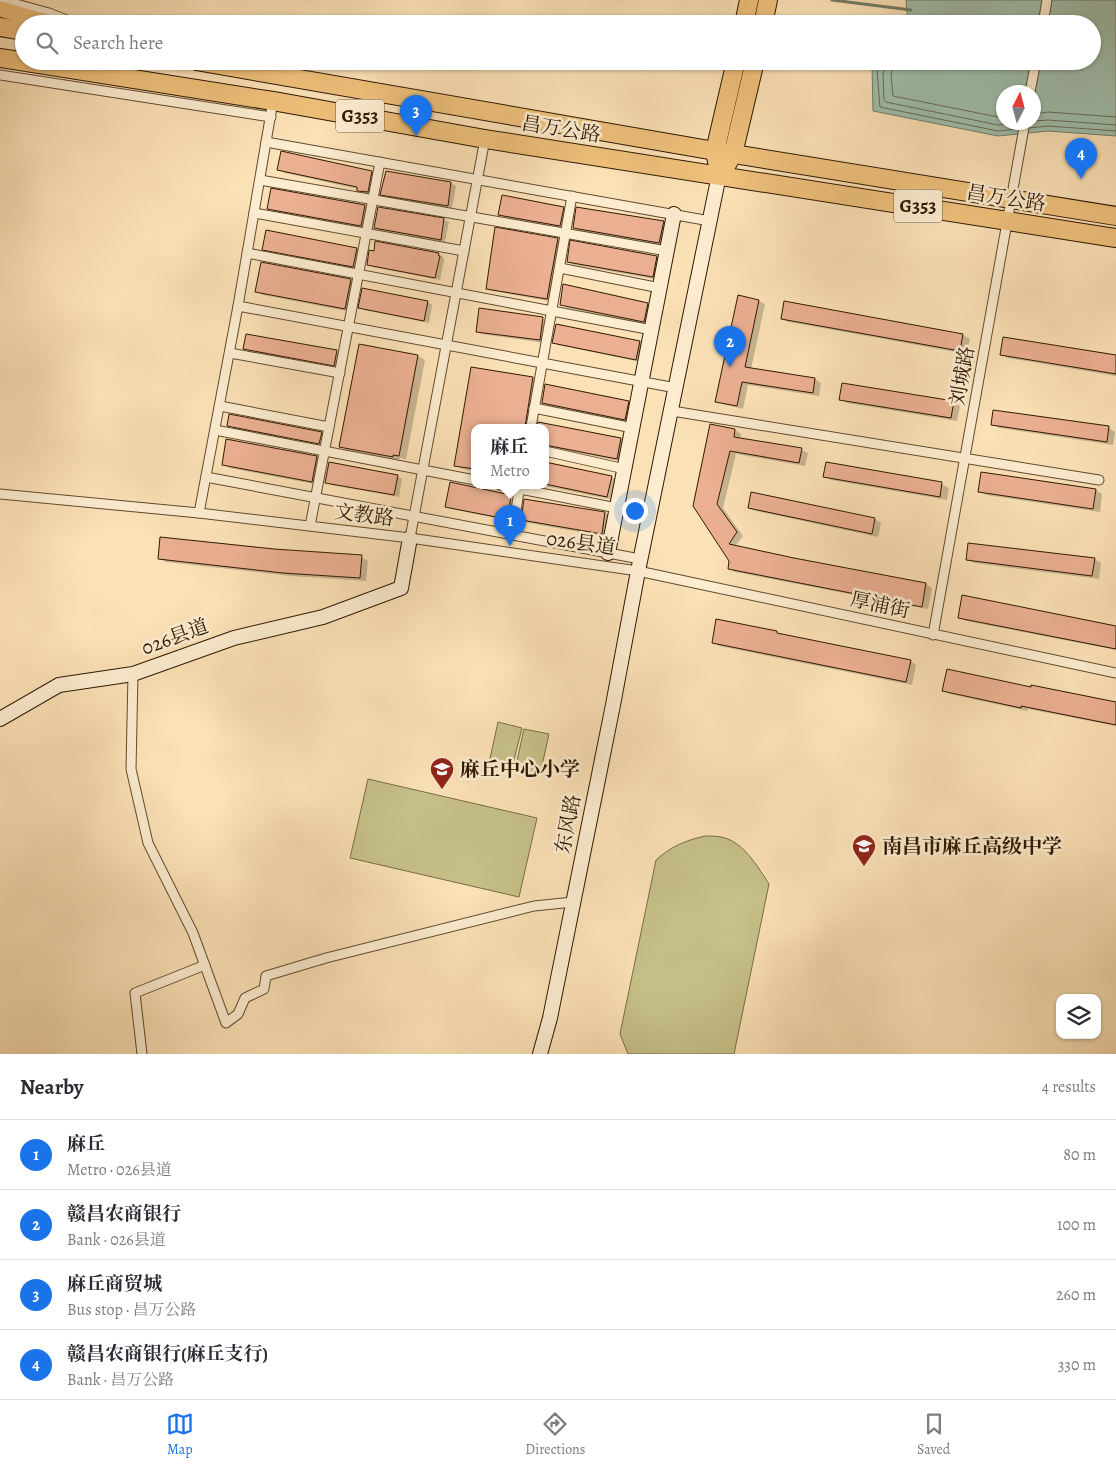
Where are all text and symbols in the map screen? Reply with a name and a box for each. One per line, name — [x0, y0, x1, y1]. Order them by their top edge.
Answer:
search box — [15, 15, 1101, 70]
icon: search — [33, 29, 61, 57]
text: Search here — [73, 30, 163, 56]
north arrow — [996, 85, 1041, 130]
pin: 3 — [400, 95, 432, 136]
road number: G353 — [336, 100, 384, 132]
street label: 昌万公路 — [519, 109, 603, 149]
pin: 4 — [1065, 138, 1097, 179]
street label: 昌万公路 — [964, 178, 1048, 218]
road number: G353 — [894, 190, 942, 222]
pin: 2 — [714, 326, 746, 367]
street label: 刘城路 — [943, 344, 981, 408]
popup — [471, 424, 549, 489]
text: 麻丘 — [490, 434, 528, 460]
text: Metro — [490, 460, 530, 482]
street label: 文教路 — [333, 498, 395, 532]
your location — [622, 498, 648, 524]
pin: 1 — [494, 505, 526, 546]
street label: 026县道 — [545, 525, 617, 561]
street label: 厚浦街 — [848, 586, 912, 624]
street label: 026县道 — [138, 612, 212, 662]
school or university icon: 麻丘中心小学 — [429, 756, 455, 790]
place label: 麻丘中心小学 — [460, 756, 580, 783]
street label: 东风路 — [549, 792, 587, 856]
school or university icon: 南昌市麻丘高级中学 — [851, 833, 877, 867]
place label: 南昌市麻丘高级中学 — [882, 833, 1062, 860]
map controls — [1056, 994, 1101, 1039]
button: layers — [1056, 994, 1101, 1039]
text: Nearby — [20, 1073, 83, 1101]
text: 4 results — [1042, 1076, 1096, 1098]
text: 麻丘 — [67, 1131, 105, 1157]
text: 1 — [33, 1144, 39, 1166]
text: 80 m — [1063, 1144, 1096, 1166]
text: Metro · 026县道 — [67, 1159, 172, 1181]
text: 赣昌农商银行 — [67, 1201, 181, 1227]
text: 2 — [32, 1214, 40, 1236]
text: 100 m — [1057, 1214, 1096, 1236]
text: Bank · 026县道 — [67, 1229, 166, 1251]
text: 麻丘商贸城 — [67, 1271, 162, 1297]
text: 3 — [33, 1284, 39, 1306]
text: 260 m — [1056, 1284, 1096, 1306]
text: Bus stop · 昌万公路 — [67, 1299, 196, 1321]
text: 赣昌农商银行(麻丘支行) — [67, 1341, 268, 1367]
text: 4 — [32, 1354, 40, 1376]
text: 330 m — [1058, 1354, 1096, 1376]
text: Bank · 昌万公路 — [67, 1369, 174, 1391]
tab: Map — [166, 1410, 194, 1459]
tab: Directions — [525, 1410, 585, 1459]
tab: Saved — [917, 1410, 950, 1459]

